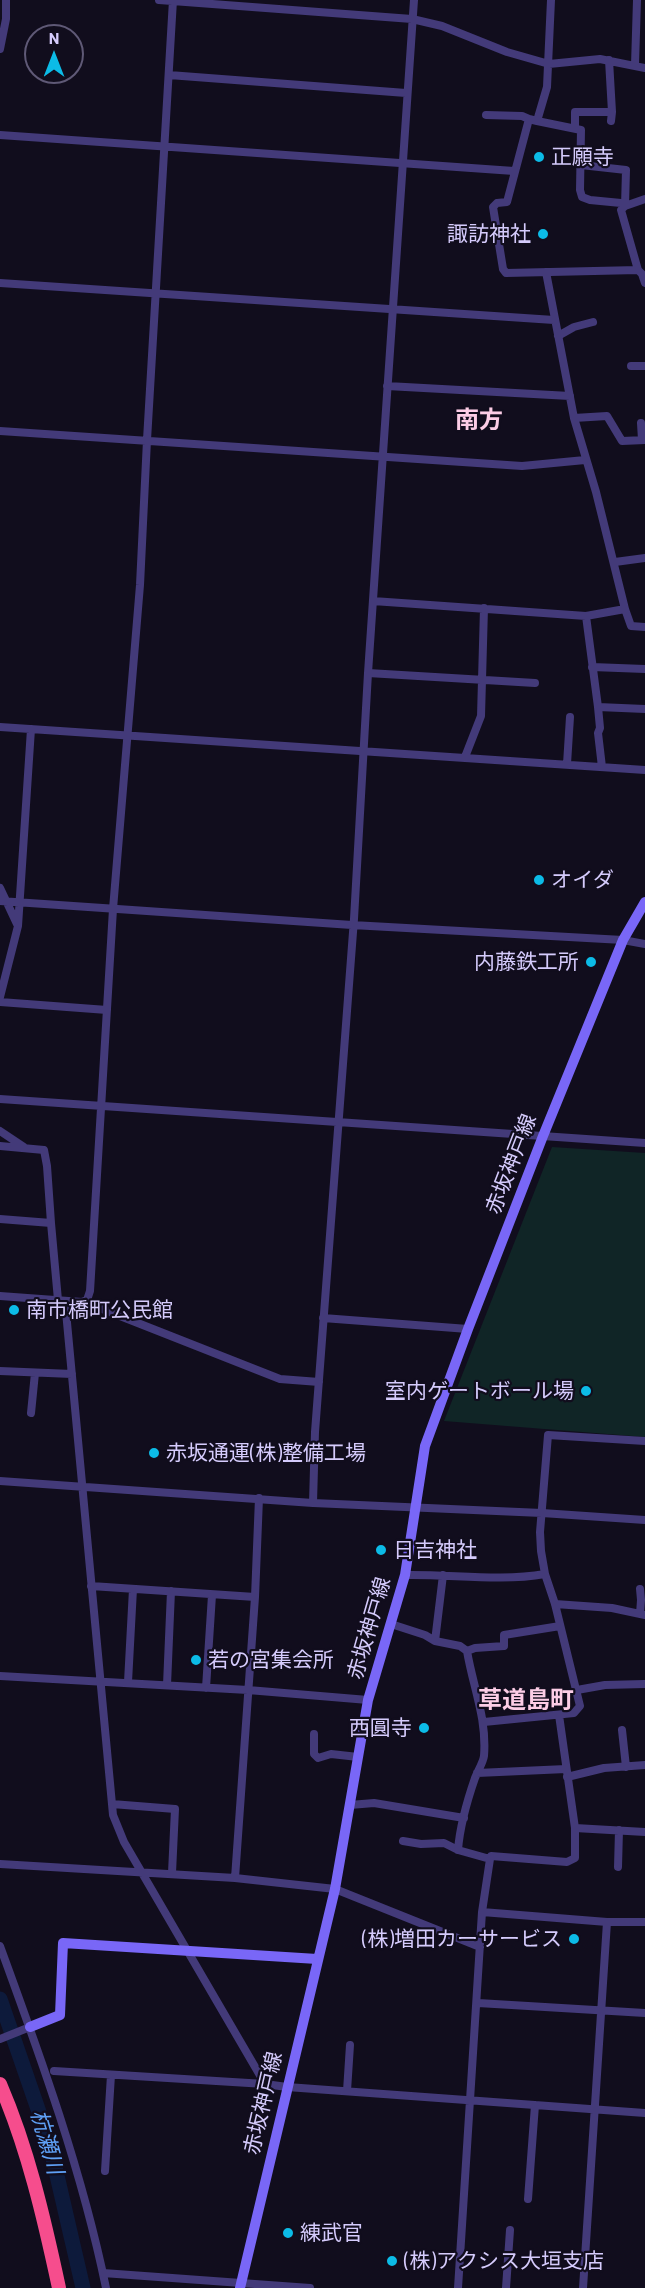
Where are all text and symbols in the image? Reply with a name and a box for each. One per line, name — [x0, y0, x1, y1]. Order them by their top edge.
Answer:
north arrow — [24, 24, 84, 84]
text: N — [49, 28, 59, 47]
place label: 正願寺 — [551, 144, 614, 170]
marker: 正願寺 — [532, 150, 546, 164]
place label: 諏訪神社 — [447, 221, 531, 247]
marker: 諏訪神社 — [536, 227, 550, 241]
district label: 南方 — [455, 406, 503, 434]
place label: オイダ — [551, 867, 614, 893]
marker: オイダ — [532, 873, 546, 887]
place label: 内藤鉄工所 — [474, 949, 579, 975]
marker: 内藤鉄工所 — [584, 955, 598, 969]
street label: 赤坂神戸線 — [480, 1110, 542, 1218]
place label: 南市橋町公民館 — [26, 1297, 173, 1323]
marker: 南市橋町公民館 — [7, 1303, 21, 1317]
place label: 室内ゲートボール場 — [385, 1378, 574, 1404]
marker: 室内ゲートボール場 — [579, 1384, 593, 1398]
place label: 赤坂通運(株)整備工場 — [166, 1440, 366, 1466]
marker: 赤坂通運(株)整備工場 — [147, 1446, 161, 1460]
place label: 日吉神社 — [393, 1537, 477, 1563]
marker: 日吉神社 — [374, 1543, 388, 1557]
street label: 赤坂神戸線 — [342, 1574, 396, 1682]
place label: 若の宮集会所 — [208, 1647, 334, 1673]
marker: 若の宮集会所 — [189, 1653, 203, 1667]
district label: 草道島町 — [478, 1686, 574, 1714]
place label: 西圓寺 — [349, 1715, 412, 1741]
marker: 西圓寺 — [417, 1721, 431, 1735]
place label: (株)増田カーサービス — [362, 1926, 562, 1952]
marker: (株)増田カーサービス — [567, 1932, 581, 1946]
street label: 赤坂神戸線 — [239, 2049, 287, 2157]
water label: 杭瀬川 — [25, 2107, 69, 2177]
place label: 練武官 — [300, 2220, 363, 2246]
marker: 練武官 — [281, 2226, 295, 2240]
place label: (株)アクシス大垣支店 — [404, 2248, 604, 2274]
marker: (株)アクシス大垣支店 — [385, 2254, 399, 2268]

